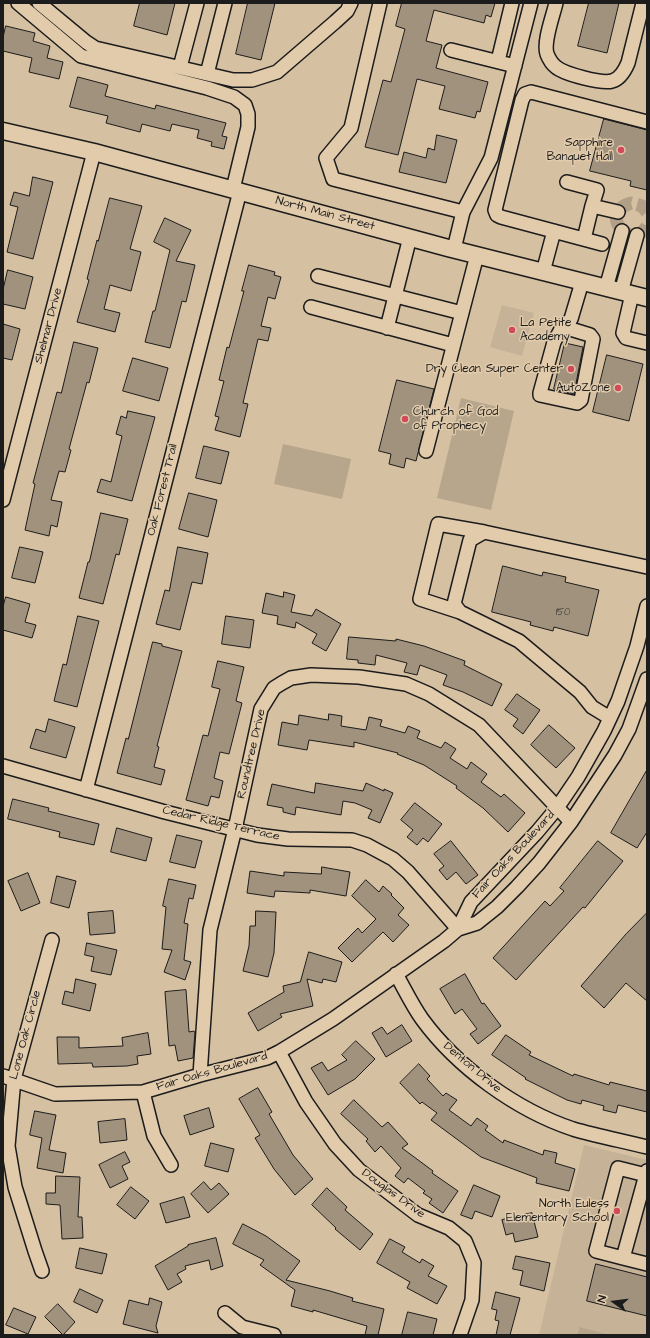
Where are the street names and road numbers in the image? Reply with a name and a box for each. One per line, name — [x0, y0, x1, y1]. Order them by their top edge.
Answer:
street label: North Main Street — [274, 194, 376, 234]
street label: Shelmar Drive — [32, 287, 66, 365]
street label: Oak Forest Trail — [145, 443, 181, 537]
street label: Roundtree Drive — [235, 708, 269, 800]
street label: Cedar Ridge Terrace — [161, 803, 281, 845]
street label: Fair Oaks Boulevard — [470, 808, 558, 902]
street label: Lone Oak Circle — [7, 989, 45, 1081]
street label: Denton Drive — [440, 1039, 504, 1097]
street label: Fair Oaks Boulevard — [155, 1049, 269, 1095]
street label: Douglas Drive — [359, 1166, 427, 1222]

